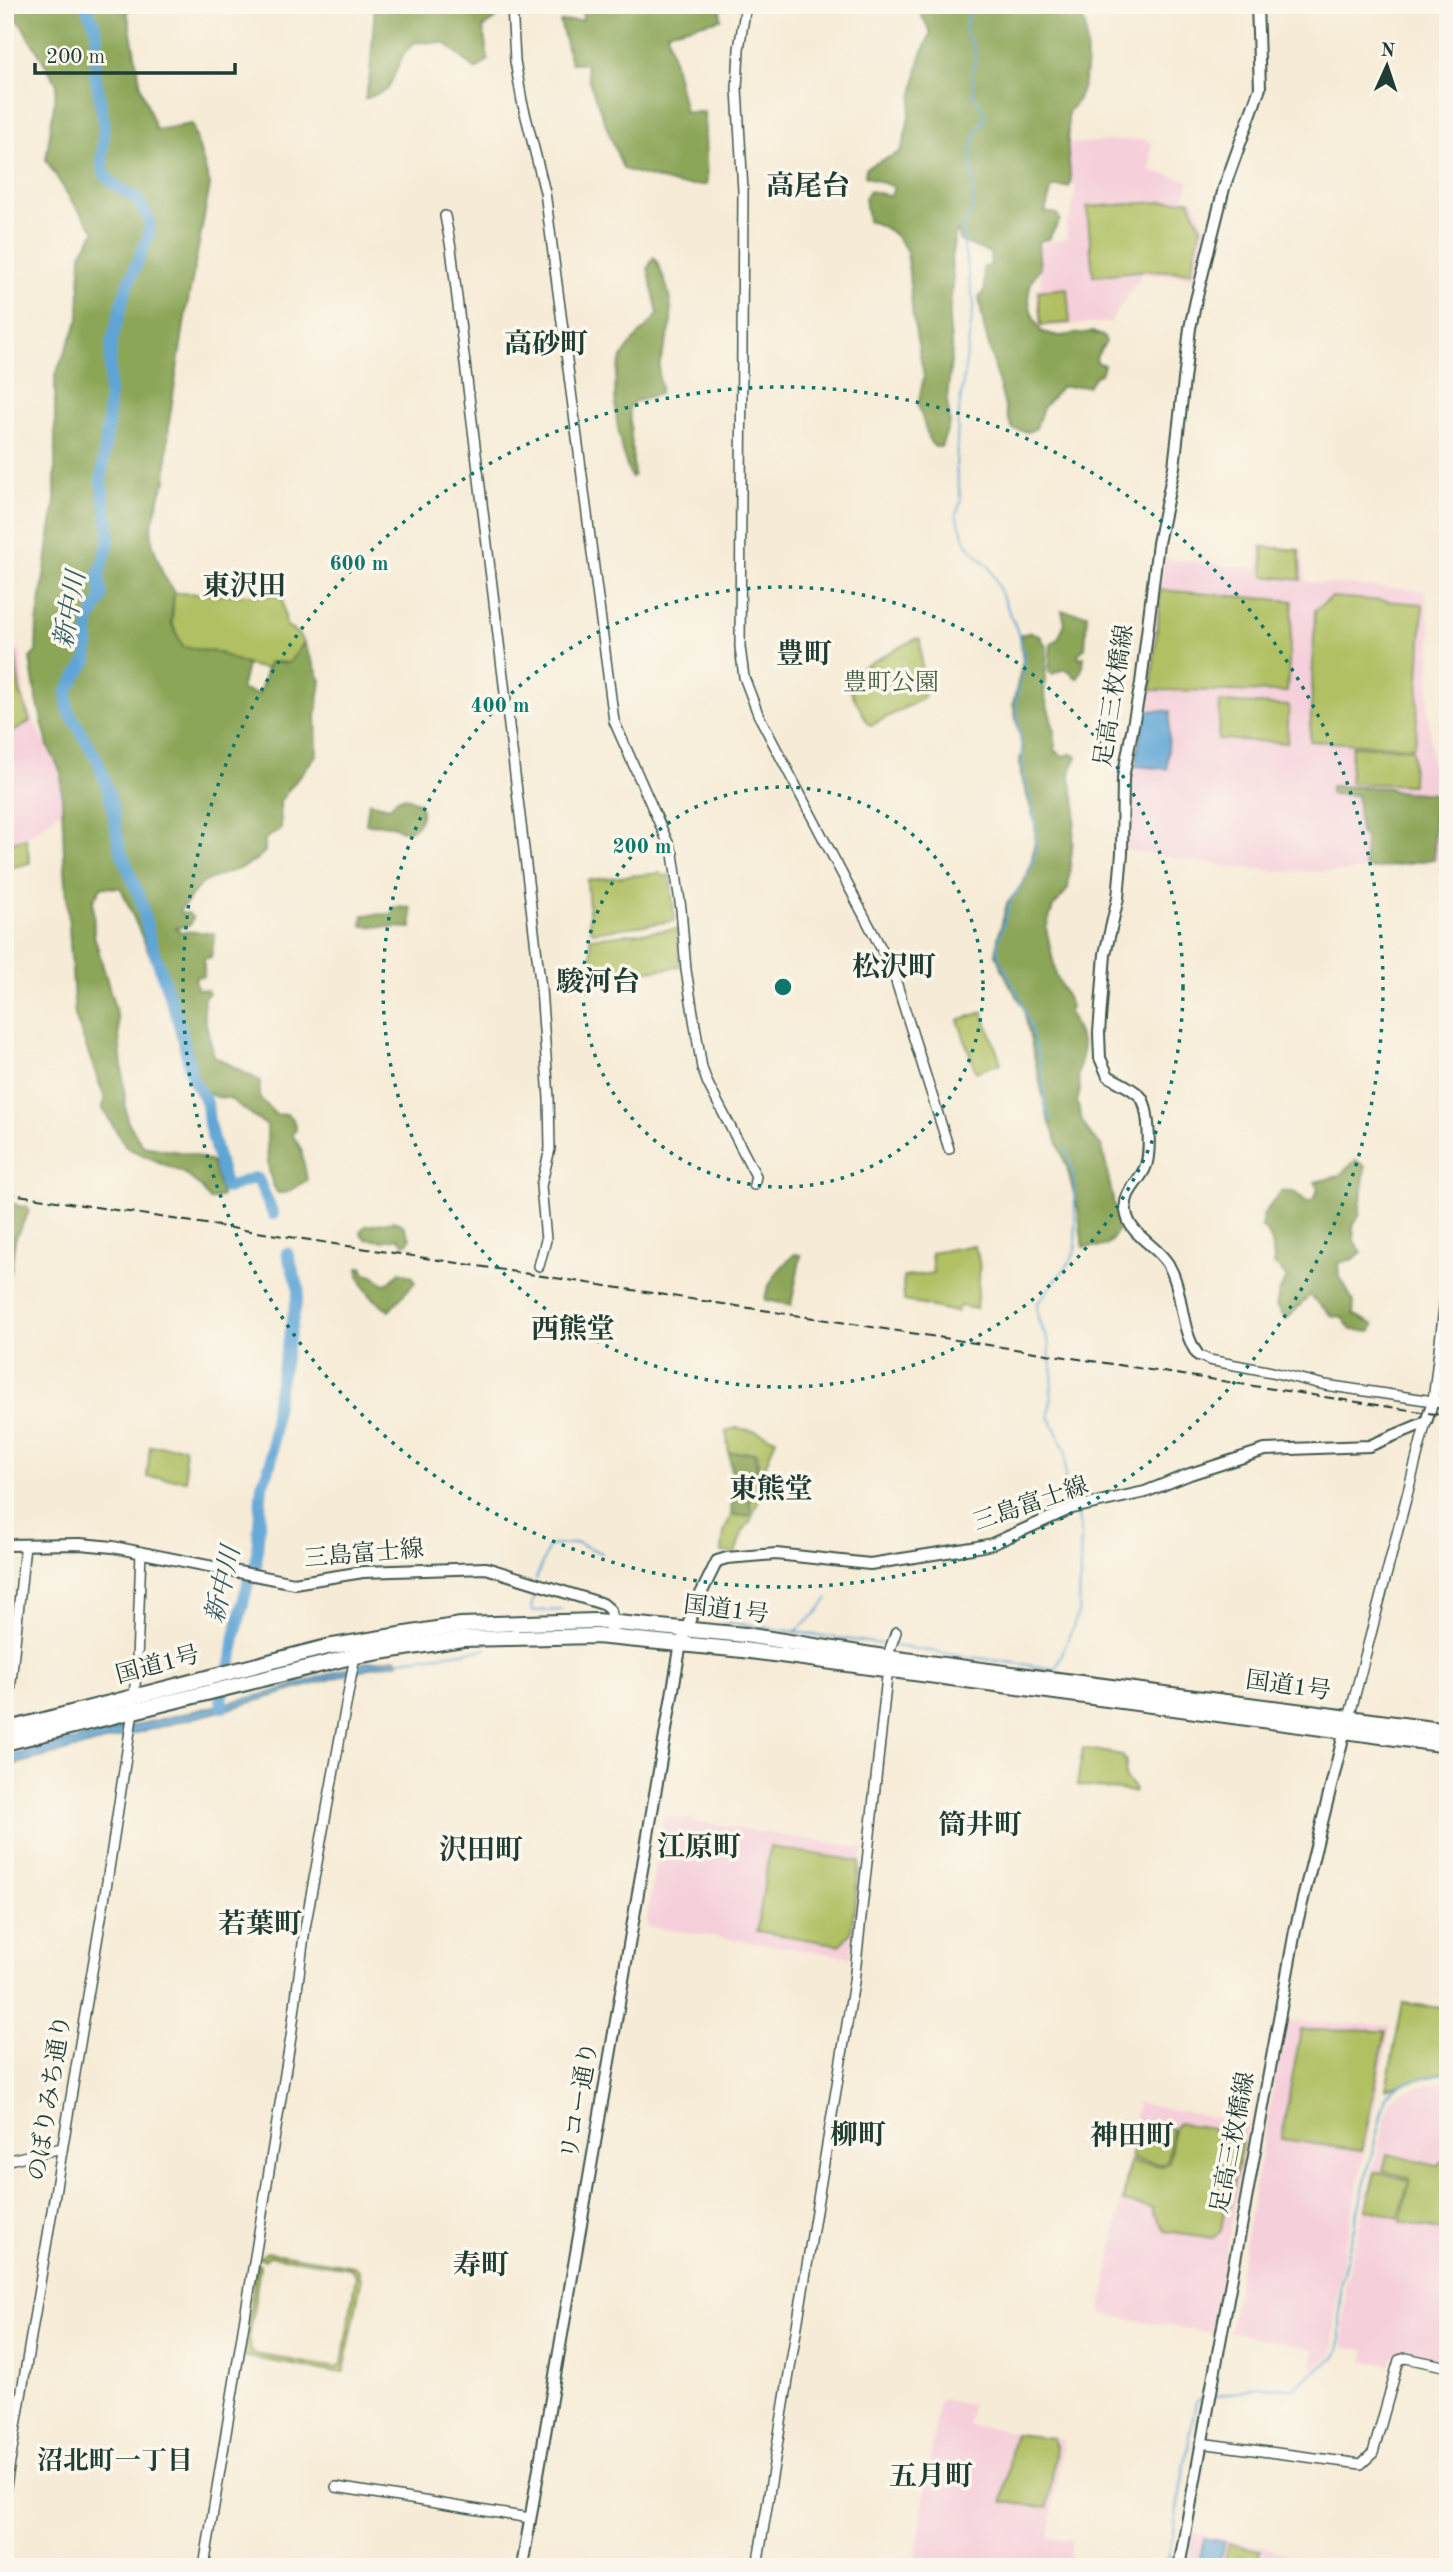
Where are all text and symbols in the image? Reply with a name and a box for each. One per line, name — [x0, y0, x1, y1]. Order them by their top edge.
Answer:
scale bar — [35, 32, 234, 76]
north arrow — [1352, 32, 1422, 102]
text: N — [1380, 42, 1396, 61]
text: 200 m — [46, 47, 105, 68]
district label: 高尾台 — [766, 171, 850, 202]
district label: 高砂町 — [504, 329, 588, 360]
text: 600 m — [329, 554, 389, 575]
water label: 新中川 — [49, 566, 91, 651]
district label: 東沢田 — [202, 570, 286, 602]
street label: 足高三枚橋線 — [1089, 623, 1138, 769]
district label: 豊町 — [776, 639, 832, 670]
park label: 豊町公園 — [843, 669, 939, 696]
text: 400 m — [470, 696, 530, 717]
text: 200 m — [612, 837, 672, 858]
district label: 松沢町 — [852, 951, 936, 983]
district label: 駿河台 — [556, 966, 640, 998]
centre of rings — [771, 975, 795, 999]
district label: 西熊堂 — [531, 1314, 615, 1345]
street label: 三島富士線 — [969, 1471, 1092, 1536]
district label: 東熊堂 — [729, 1474, 813, 1505]
street label: 三島富士線 — [303, 1535, 425, 1572]
water label: 新中川 — [201, 1541, 246, 1626]
street label: 国道1号 — [682, 1591, 770, 1628]
street label: 国道1号 — [113, 1640, 203, 1689]
street label: 国道1号 — [1244, 1666, 1333, 1705]
district label: 筒井町 — [938, 1810, 1022, 1841]
district label: 江原町 — [657, 1831, 741, 1863]
district label: 沢田町 — [439, 1834, 523, 1866]
district label: 若葉町 — [218, 1909, 302, 1940]
street label: のぼりみち通り — [23, 2013, 76, 2183]
street label: リコー通り — [557, 2040, 603, 2162]
street label: 足高三枚橋線 — [1206, 2069, 1260, 2216]
district label: 柳町 — [830, 2120, 886, 2151]
district label: 神田町 — [1090, 2121, 1174, 2152]
district label: 寿町 — [453, 2250, 509, 2281]
district label: 沼北町一丁目 — [37, 2446, 193, 2475]
district label: 五月町 — [889, 2461, 973, 2492]

